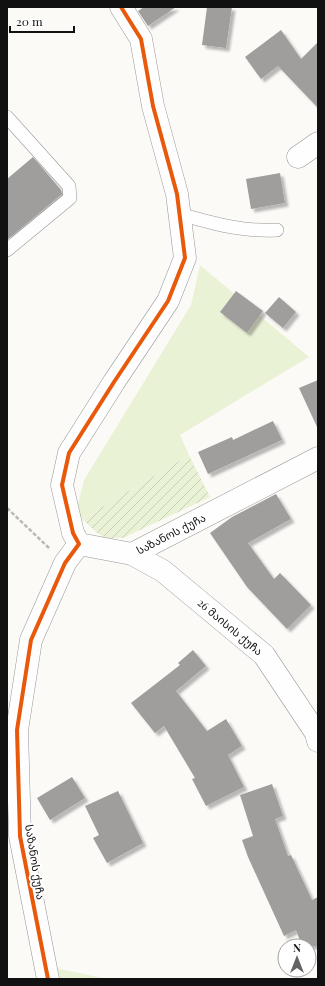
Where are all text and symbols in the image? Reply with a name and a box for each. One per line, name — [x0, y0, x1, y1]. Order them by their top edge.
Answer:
scale bar — [10, 8, 74, 34]
text: 20 m — [16, 13, 43, 29]
street label: საზანოს ქუჩა — [134, 510, 208, 557]
street label: 26 მაისის ქუჩა — [195, 595, 266, 658]
street label: საზანოს ქუჩა — [22, 823, 49, 901]
north arrow — [277, 938, 317, 978]
text: N — [293, 940, 301, 955]

